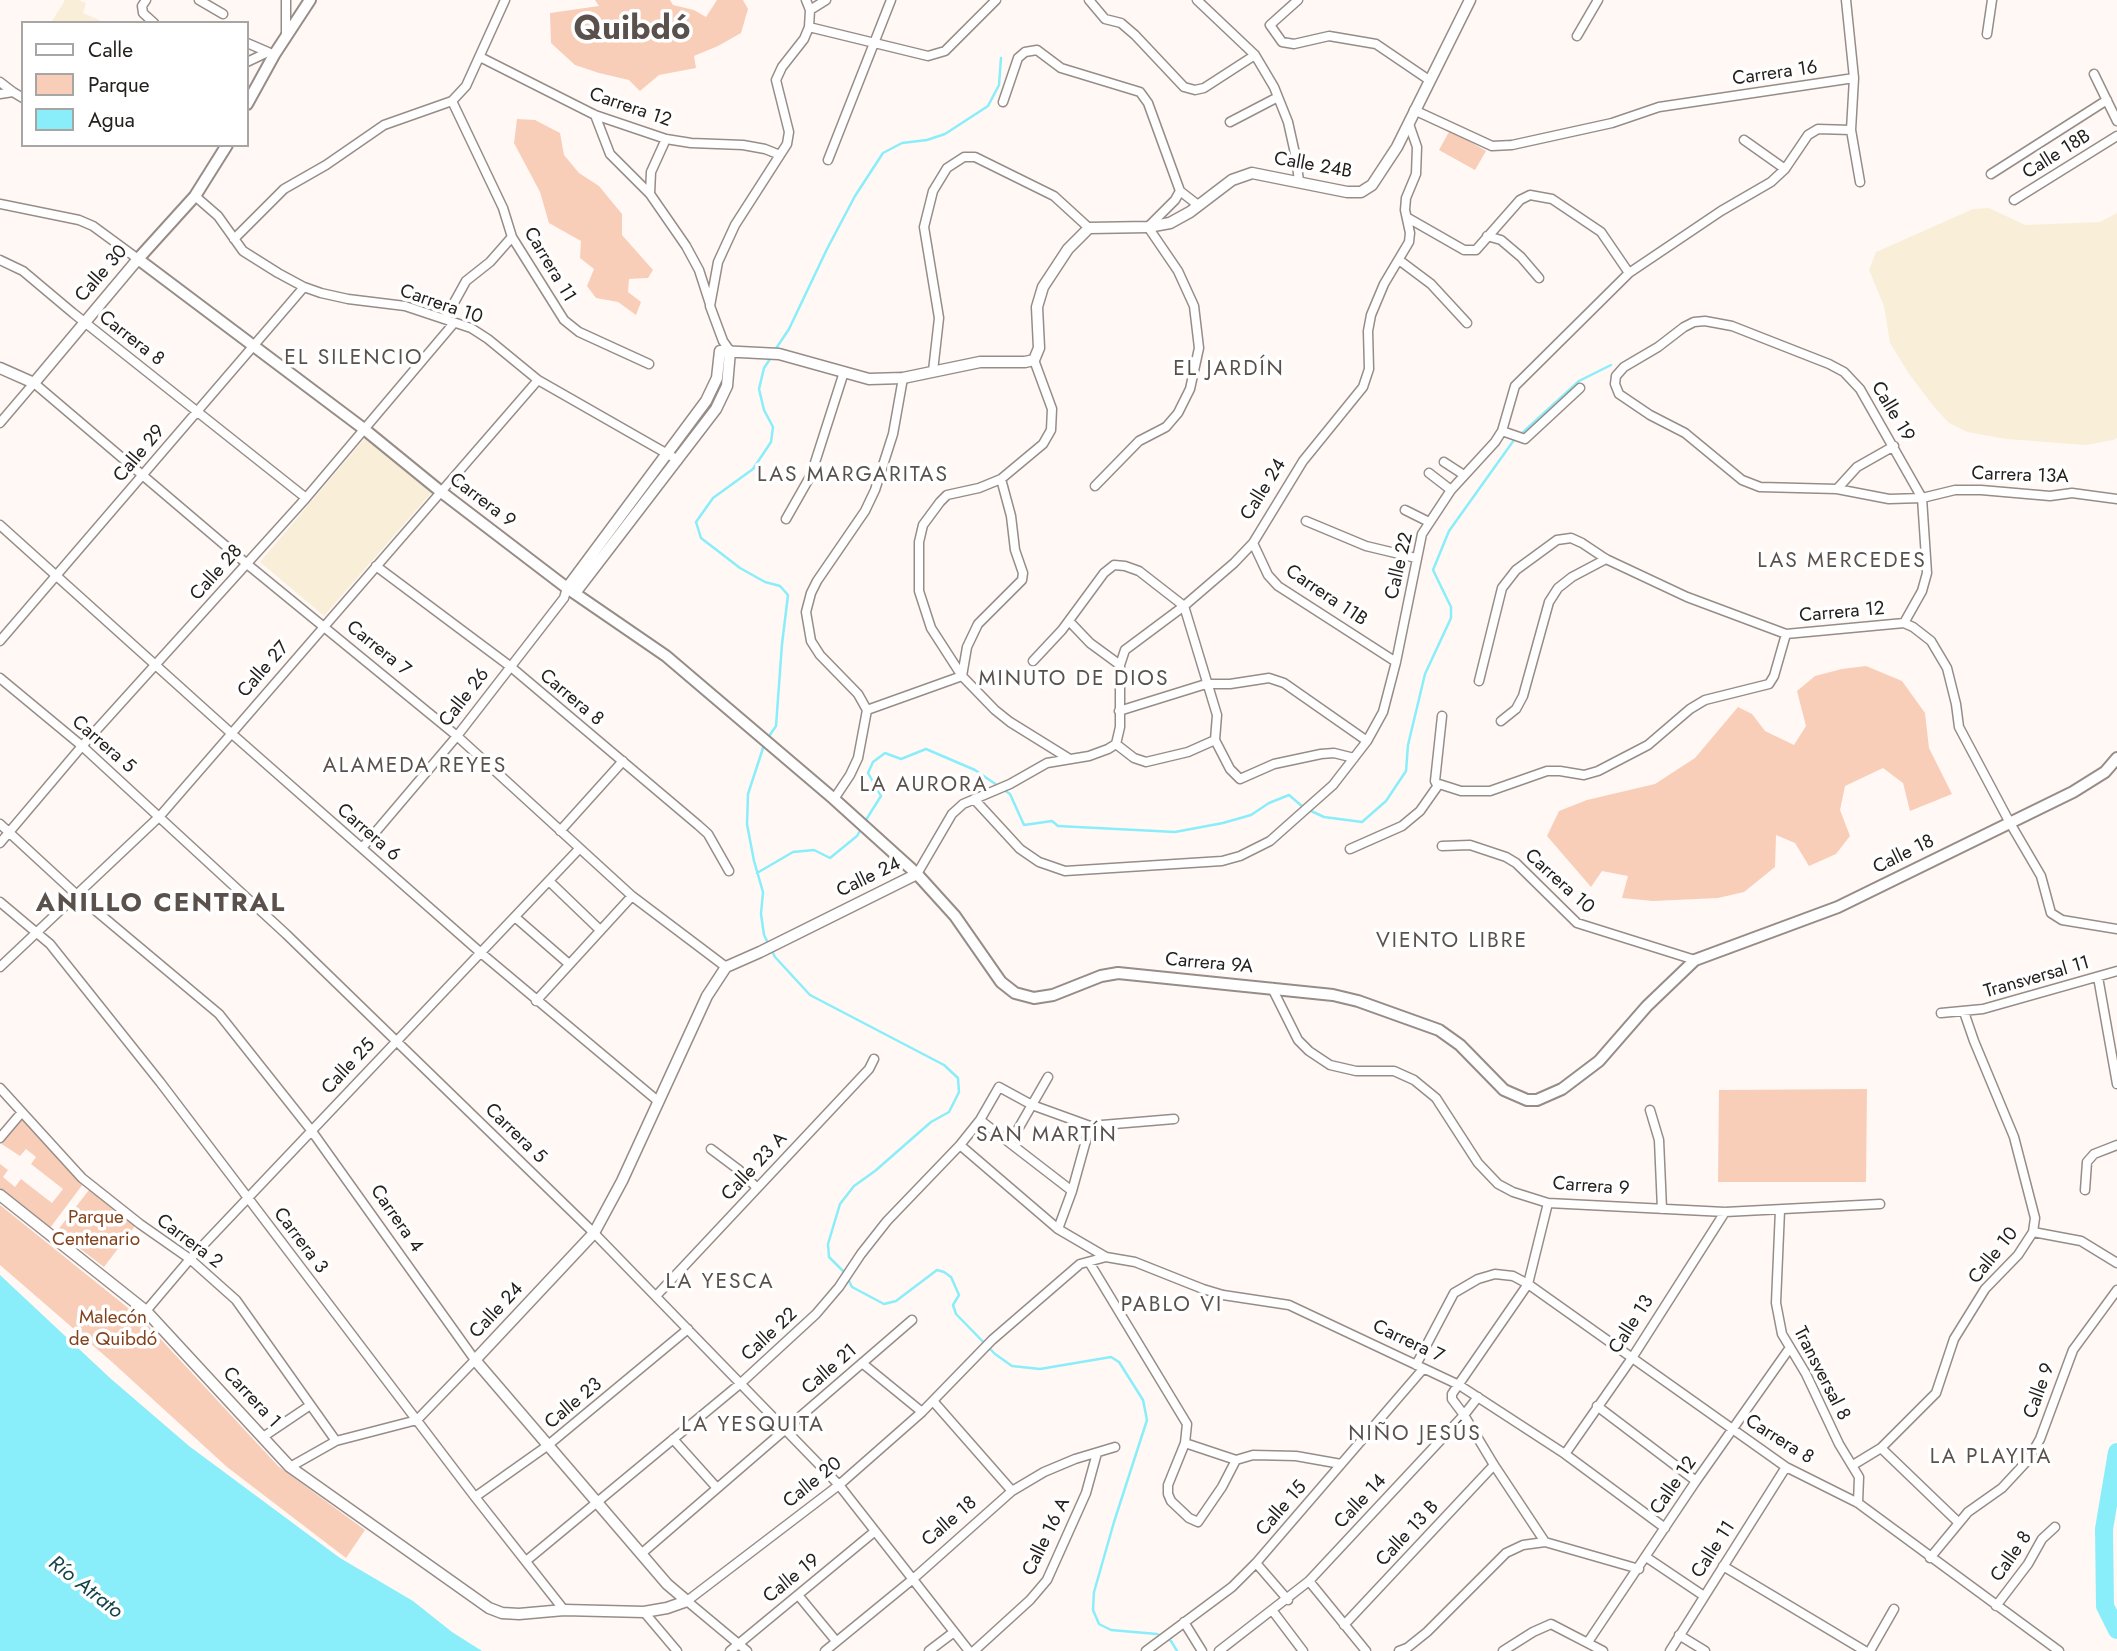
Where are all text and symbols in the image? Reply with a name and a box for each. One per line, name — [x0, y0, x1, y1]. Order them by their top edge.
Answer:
district label: Quibdó — [574, 11, 690, 51]
legend — [21, 21, 248, 147]
text: Calle — [88, 35, 133, 65]
street label: Carrera 16 — [1731, 57, 1819, 91]
text: Parque — [88, 70, 150, 100]
street label: Carrera 12 — [586, 83, 674, 133]
text: Agua — [88, 105, 135, 135]
street label: Calle 18B — [2019, 125, 2095, 185]
street label: Calle 24B — [1272, 148, 1354, 184]
street label: Carrera 11 — [518, 223, 580, 307]
street label: Calle 30 — [71, 241, 133, 307]
street label: Carrera 10 — [397, 280, 485, 330]
street label: Carrera 8 — [94, 306, 168, 372]
district label: EL SILENCIO — [286, 346, 422, 372]
district label: EL JARDÍN — [1174, 357, 1284, 383]
street label: Calle 19 — [1865, 378, 1919, 446]
street label: Calle 29 — [109, 421, 171, 487]
street label: Calle 24 — [1236, 455, 1292, 525]
district label: LAS MARGARITAS — [759, 463, 947, 489]
street label: Carrera 13A — [1971, 463, 2069, 489]
street label: Carrera 9 — [444, 469, 520, 533]
street label: Calle 22 — [1381, 530, 1419, 602]
street label: Calle 28 — [186, 540, 248, 606]
district label: LAS MERCEDES — [1759, 549, 1925, 575]
street label: Carrera 11B — [1281, 560, 1371, 632]
street label: Carrera 12 — [1798, 598, 1886, 628]
street label: Carrera 7 — [341, 616, 415, 682]
street label: Calle 27 — [233, 637, 295, 703]
street label: Calle 26 — [435, 664, 495, 732]
street label: Carrera 8 — [534, 665, 608, 731]
district label: MINUTO DE DIOS — [980, 667, 1168, 693]
street label: Carrera 5 — [67, 711, 139, 779]
district label: ALAMEDA REYES — [324, 754, 506, 780]
district label: LA AURORA — [861, 773, 987, 799]
street label: Carrera 6 — [331, 799, 405, 867]
street label: Calle 18 — [1870, 830, 1938, 880]
street label: Carrera 10 — [1519, 845, 1599, 919]
street label: Calle 24 — [833, 853, 905, 903]
district label: ANILLO CENTRAL — [37, 889, 285, 921]
district label: VIENTO LIBRE — [1377, 929, 1527, 955]
street label: Carrera 9A — [1164, 949, 1254, 979]
street label: Transversal 11 — [1982, 952, 2092, 1004]
street label: Calle 25 — [318, 1034, 380, 1100]
street label: Carrera 5 — [479, 1099, 551, 1169]
district label: SAN MARTÍN — [977, 1123, 1117, 1149]
street label: Calle 23 A — [717, 1128, 793, 1206]
street label: Carrera 9 — [1552, 1173, 1630, 1201]
street label: Carrera 4 — [365, 1181, 427, 1257]
street label: Carrera 3 — [268, 1204, 332, 1278]
park label: Parque Centenario — [52, 1207, 140, 1251]
street label: Carrera 2 — [151, 1210, 227, 1274]
street label: Calle 10 — [1964, 1223, 2024, 1289]
district label: LA YESCA — [666, 1270, 774, 1296]
street label: Calle 24 — [465, 1278, 529, 1344]
street label: Calle 13 — [1605, 1291, 1659, 1359]
district label: PABLO VI — [1122, 1293, 1222, 1319]
street label: Calle 22 — [737, 1303, 803, 1367]
park label: Malecón de Quibdó — [69, 1307, 157, 1351]
street label: Carrera 7 — [1369, 1316, 1447, 1368]
street label: Transversal 8 — [1788, 1323, 1854, 1425]
street label: Calle 21 — [798, 1340, 862, 1400]
street label: Calle 9 — [2019, 1360, 2061, 1422]
street label: Carrera 1 — [217, 1363, 285, 1433]
street label: Calle 23 — [541, 1374, 607, 1434]
street label: Carrera 8 — [1741, 1410, 1817, 1470]
district label: LA YESQUITA — [683, 1413, 823, 1439]
district label: NIÑO JESÚS — [1350, 1422, 1480, 1448]
district label: LA PLAYITA — [1931, 1445, 2051, 1471]
street label: Calle 20 — [779, 1453, 847, 1513]
street label: Calle 12 — [1646, 1453, 1702, 1519]
street label: Calle 14 — [1330, 1470, 1392, 1534]
street label: Calle 15 — [1252, 1477, 1312, 1541]
street label: Calle 18 — [918, 1492, 982, 1552]
street label: Calle 16 A — [1018, 1494, 1076, 1580]
street label: Calle 13 B — [1372, 1496, 1444, 1572]
street label: Calle 11 — [1687, 1517, 1741, 1583]
street label: Calle 8 — [1986, 1527, 2038, 1587]
street label: Calle 19 — [759, 1549, 825, 1609]
water label: Río Atrato — [43, 1551, 127, 1625]

